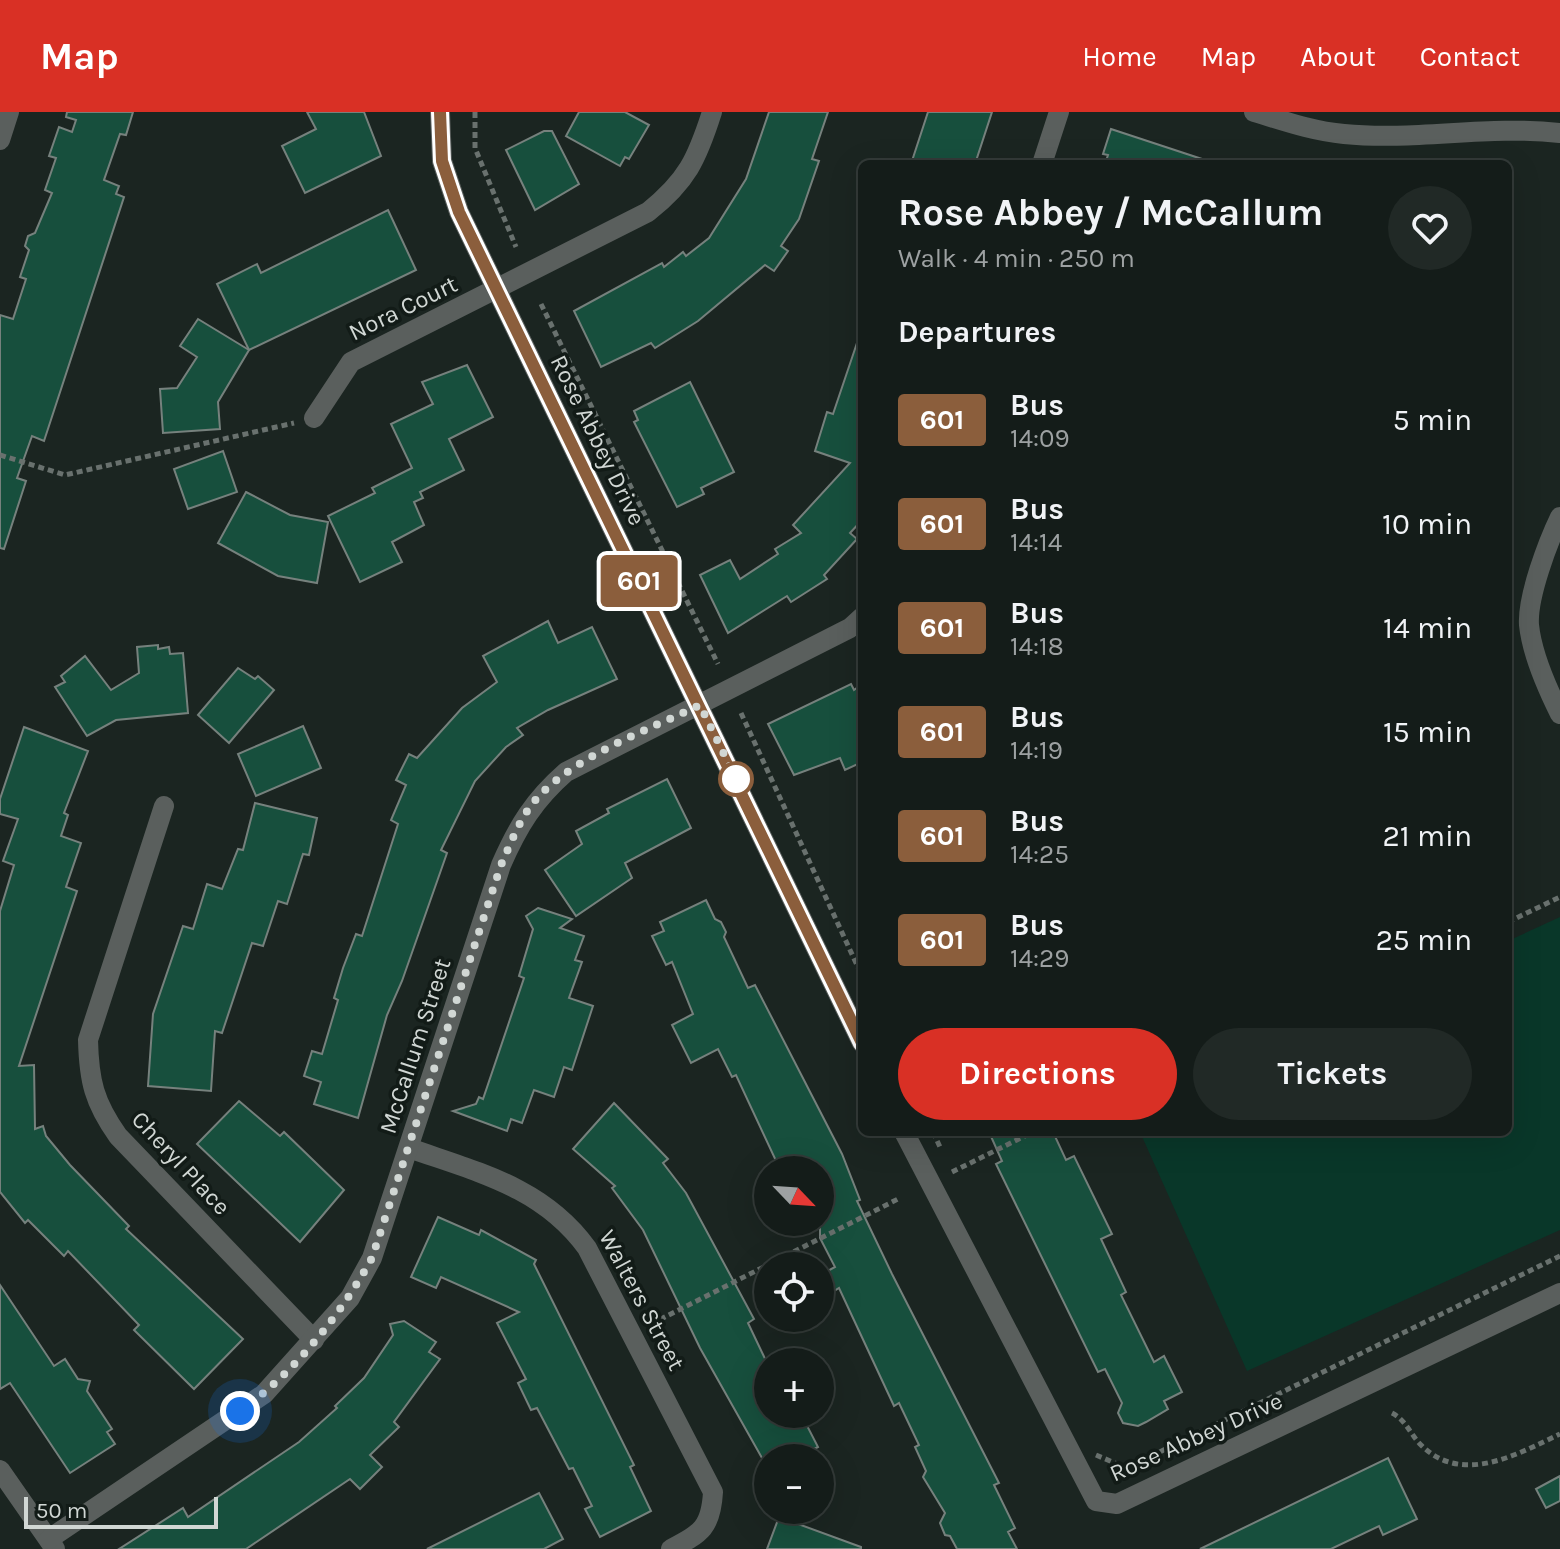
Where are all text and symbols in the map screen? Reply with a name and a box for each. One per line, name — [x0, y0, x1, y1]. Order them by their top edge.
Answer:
text: Map — [40, 34, 119, 79]
text: Home — [1082, 40, 1157, 73]
text: Map — [1201, 40, 1256, 73]
text: About — [1300, 40, 1376, 73]
text: Contact — [1420, 40, 1520, 73]
button: heart — [1388, 186, 1472, 270]
text: Rose Abbey / McCallum — [898, 190, 1323, 235]
text: Walk · 4 min · 250 m — [898, 243, 1135, 274]
street label: Nora Court — [344, 270, 462, 346]
text: Departures — [898, 314, 1056, 350]
street label: Rose Abbey Drive — [545, 350, 651, 530]
text: Bus — [1010, 387, 1064, 423]
text: 5 min — [1393, 402, 1472, 438]
text: 601 — [920, 403, 964, 436]
text: 14:09 — [1010, 423, 1070, 454]
text: Bus — [1010, 491, 1064, 527]
text: 10 min — [1382, 506, 1472, 542]
text: 601 — [920, 507, 964, 540]
text: 14:14 — [1010, 527, 1062, 558]
line badge: 601 — [593, 555, 685, 607]
text: 601 — [617, 564, 661, 597]
text: Bus — [1010, 595, 1064, 631]
text: 14 min — [1383, 610, 1472, 646]
text: 601 — [920, 611, 964, 644]
text: 14:18 — [1010, 631, 1064, 662]
text: Bus — [1010, 699, 1064, 735]
text: 15 min — [1383, 714, 1472, 750]
text: 601 — [920, 715, 964, 748]
text: 14:19 — [1010, 735, 1063, 766]
unlabelled marker — [719, 762, 753, 796]
text: Bus — [1010, 803, 1064, 839]
text: 21 min — [1382, 818, 1472, 854]
text: 601 — [920, 819, 964, 852]
text: 14:25 — [1010, 839, 1069, 870]
text: Bus — [1010, 907, 1064, 943]
text: 25 min — [1375, 922, 1472, 958]
text: 601 — [920, 923, 964, 956]
text: 14:29 — [1010, 943, 1069, 974]
street label: McCallum Street — [373, 955, 457, 1137]
button: Directions — [898, 1028, 1177, 1120]
button: Tickets — [1193, 1028, 1472, 1120]
street label: Cheryl Place — [126, 1105, 236, 1221]
north arrow — [754, 1156, 834, 1236]
map controls — [754, 1156, 834, 1524]
street label: Walters Street — [593, 1225, 691, 1375]
button: locate — [754, 1252, 834, 1332]
button: + — [754, 1348, 834, 1428]
street label: Rose Abbey Drive — [1105, 1386, 1287, 1488]
your location — [220, 1391, 260, 1431]
button: − — [754, 1444, 834, 1524]
scale bar — [24, 1493, 218, 1529]
text: 50 m — [36, 1498, 87, 1524]

